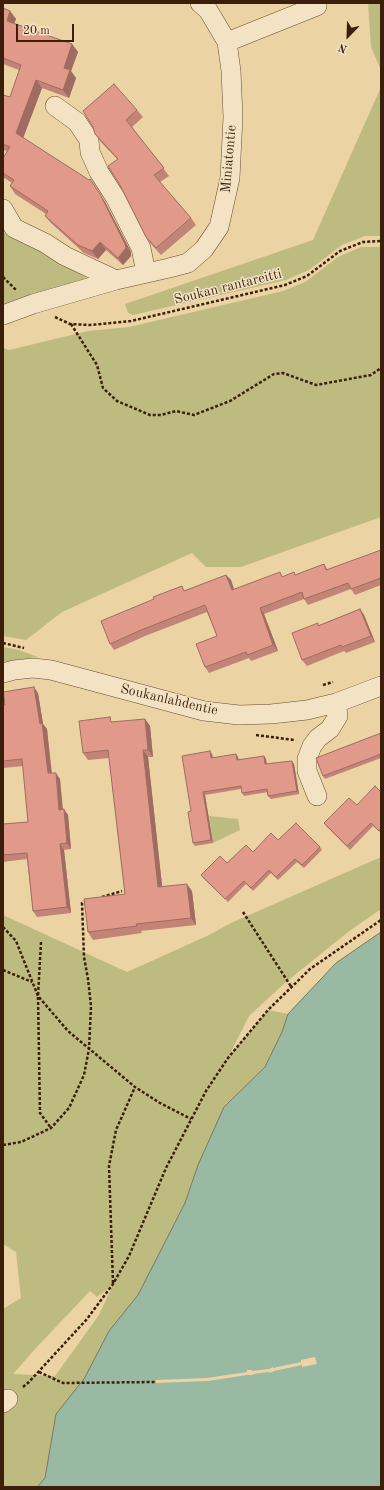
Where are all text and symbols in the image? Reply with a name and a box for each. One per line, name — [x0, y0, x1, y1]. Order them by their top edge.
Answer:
scale bar — [18, 16, 76, 42]
north arrow — [328, 16, 368, 56]
text: 20 m — [23, 25, 50, 37]
text: N — [337, 41, 349, 54]
street label: Miniatontie — [218, 124, 240, 194]
street label: Soukan rantareitti — [172, 266, 284, 308]
street label: Soukanlahdentie — [119, 681, 219, 719]

